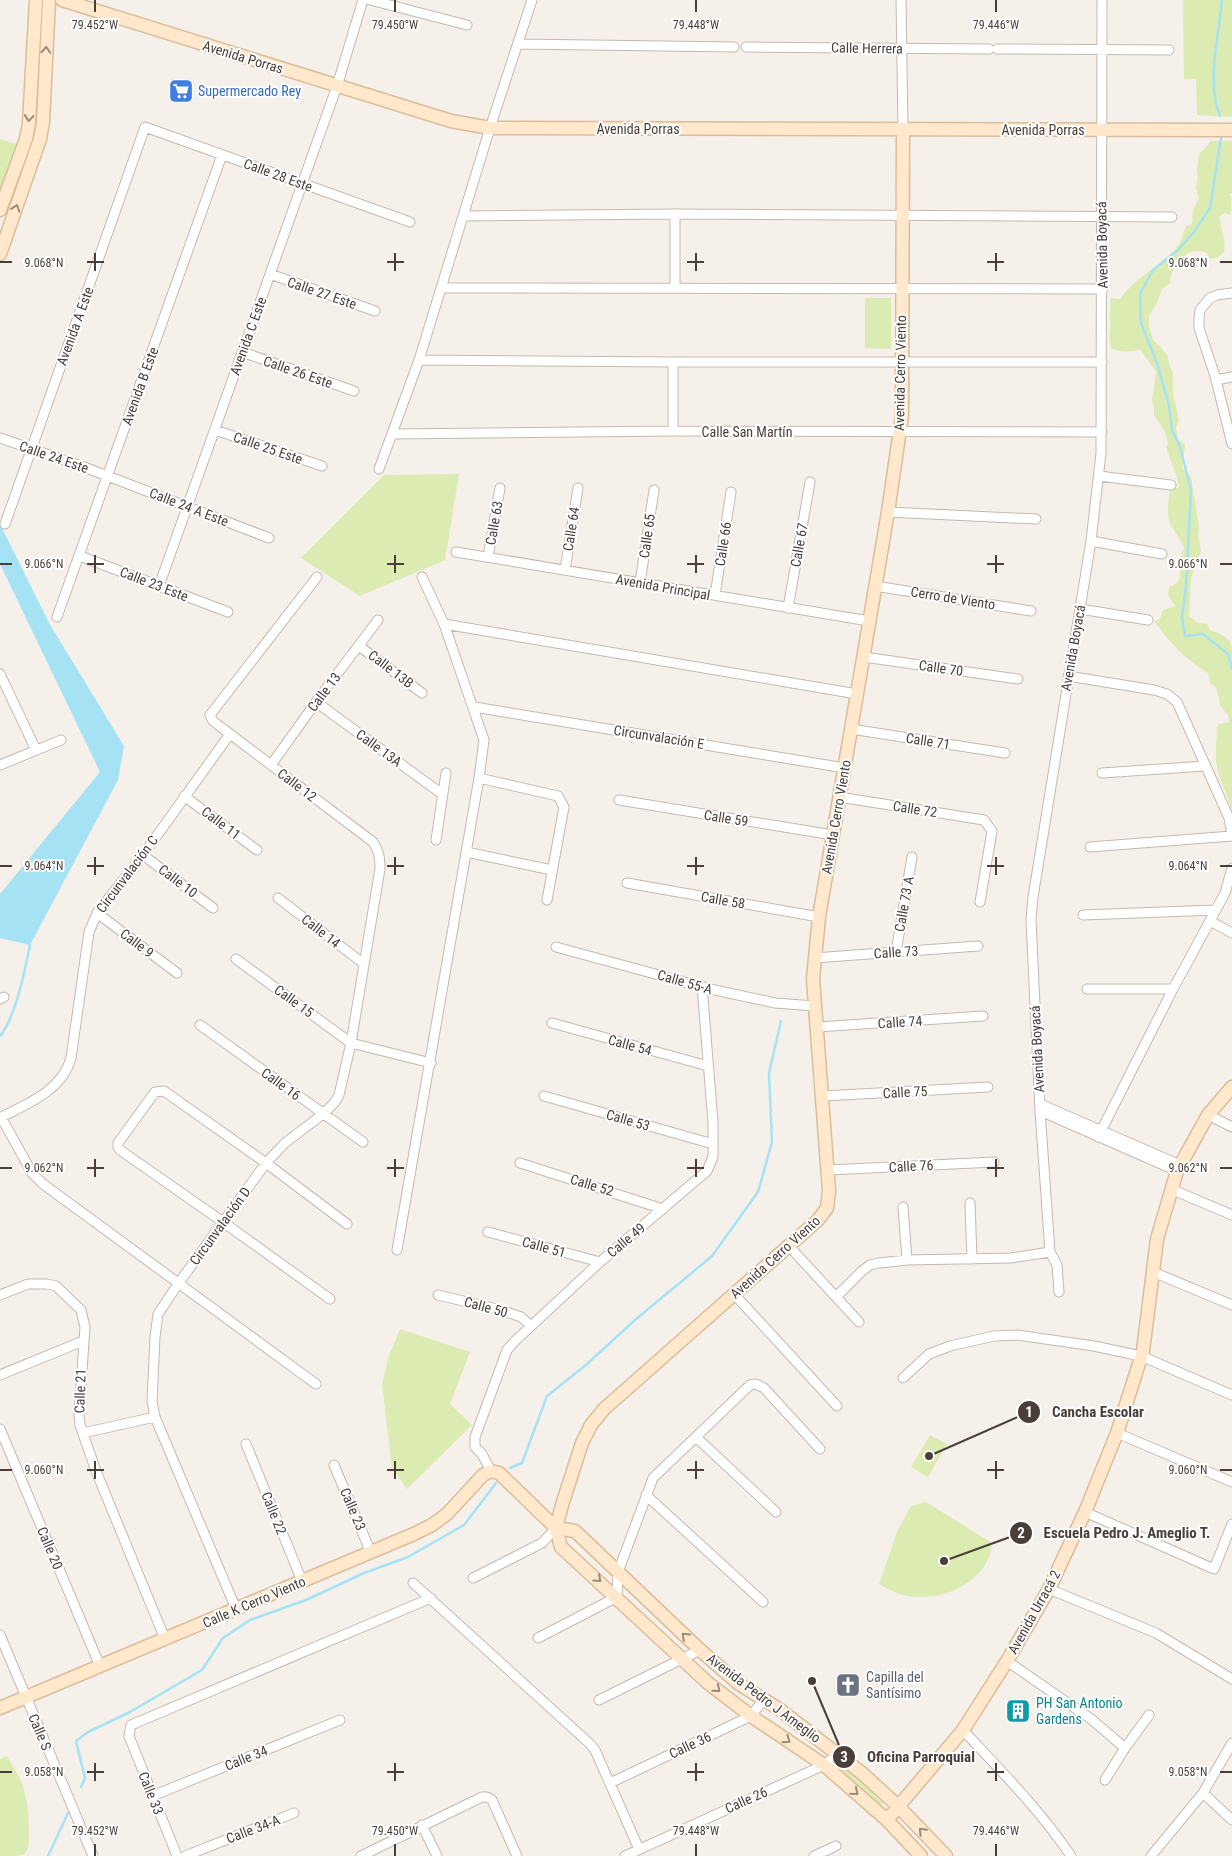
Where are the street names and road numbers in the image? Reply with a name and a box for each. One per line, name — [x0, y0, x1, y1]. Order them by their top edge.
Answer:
street label: Avenida Porras — [201, 37, 285, 77]
street label: Calle Herrera — [831, 39, 903, 57]
street label: Avenida Porras — [596, 121, 680, 137]
street label: Avenida Porras — [1001, 122, 1085, 138]
street label: Calle 28 Este — [241, 155, 315, 195]
street label: Avenida Boyacá — [1093, 201, 1111, 289]
street label: Calle 27 Este — [285, 274, 359, 312]
street label: Avenida A Este — [53, 284, 97, 367]
street label: Avenida C Este — [226, 294, 270, 377]
street label: Avenida Cerro Viento — [891, 315, 909, 431]
street label: Avenida B Este — [118, 344, 162, 427]
street label: Calle 26 Este — [261, 353, 335, 391]
street label: Calle San Martín — [702, 424, 792, 440]
street label: Calle 25 Este — [231, 429, 305, 467]
street label: Calle 24 Este — [17, 438, 91, 476]
street label: Calle 24 A Este — [147, 485, 231, 530]
street label: Calle 63 — [482, 500, 506, 546]
street label: Calle 64 — [560, 506, 582, 552]
street label: Calle 65 — [636, 513, 658, 559]
street label: Calle 66 — [712, 521, 734, 567]
street label: Calle 67 — [787, 522, 811, 568]
street label: Calle 23 Este — [118, 564, 191, 605]
street label: Avenida Principal — [615, 571, 711, 603]
street label: Cerro de Viento — [910, 583, 996, 613]
street label: Avenida Boyacá — [1058, 604, 1088, 692]
street label: Calle 13B — [365, 647, 417, 691]
street label: Calle 70 — [918, 657, 964, 679]
street label: Calle 13 — [304, 669, 344, 715]
street label: Circunvalación E — [613, 722, 705, 752]
street label: Calle 13A — [353, 726, 405, 770]
street label: Calle 71 — [905, 730, 951, 752]
street label: Avenida Cerro Viento — [818, 759, 854, 875]
street label: Calle 12 — [274, 765, 320, 805]
street label: Calle 72 — [892, 798, 938, 820]
street label: Calle 11 — [198, 803, 244, 843]
street label: Calle 59 — [703, 807, 749, 829]
street label: Circunvalación C — [93, 832, 161, 916]
street label: Calle 10 — [155, 861, 201, 901]
street label: Calle 73 A — [891, 875, 917, 933]
street label: Calle 58 — [700, 888, 746, 912]
street label: Calle 14 — [298, 911, 344, 951]
street label: Calle 9 — [117, 925, 157, 961]
street label: Calle 73 — [873, 942, 919, 962]
street label: Calle 55-A — [656, 967, 714, 997]
street label: Calle 15 — [271, 981, 317, 1021]
street label: Avenida Boyacá — [1027, 1005, 1047, 1093]
street label: Calle 74 — [877, 1012, 923, 1032]
street label: Calle 54 — [606, 1031, 654, 1059]
street label: Calle 16 — [258, 1064, 304, 1104]
street label: Calle 75 — [882, 1083, 928, 1101]
street label: Calle 53 — [604, 1106, 652, 1134]
street label: Calle 76 — [888, 1157, 934, 1175]
street label: Calle 52 — [568, 1171, 616, 1199]
street label: Circunvalación D — [186, 1184, 254, 1268]
street label: Avenida Cerro Viento — [727, 1212, 823, 1302]
street label: Calle 49 — [604, 1220, 648, 1260]
street label: Calle 51 — [520, 1233, 568, 1261]
street label: Calle 50 — [462, 1293, 510, 1321]
street label: Calle 21 — [71, 1368, 89, 1414]
street label: Calle 23 — [337, 1485, 369, 1533]
street label: Calle 22 — [258, 1489, 290, 1537]
street label: Calle 20 — [34, 1524, 66, 1572]
street label: Avenida Urracá 2 — [1004, 1567, 1064, 1657]
street label: Calle K Cerro Viento — [200, 1573, 308, 1631]
street label: Avenida Pedro J Ameglio — [704, 1650, 824, 1746]
street label: Calle S — [25, 1711, 55, 1753]
street label: Calle 36 — [666, 1728, 714, 1762]
street label: Calle 34 — [222, 1742, 270, 1774]
street label: Calle 33 — [135, 1769, 167, 1817]
street label: Calle 26 — [722, 1784, 770, 1816]
street label: Calle 34-A — [224, 1811, 282, 1847]

